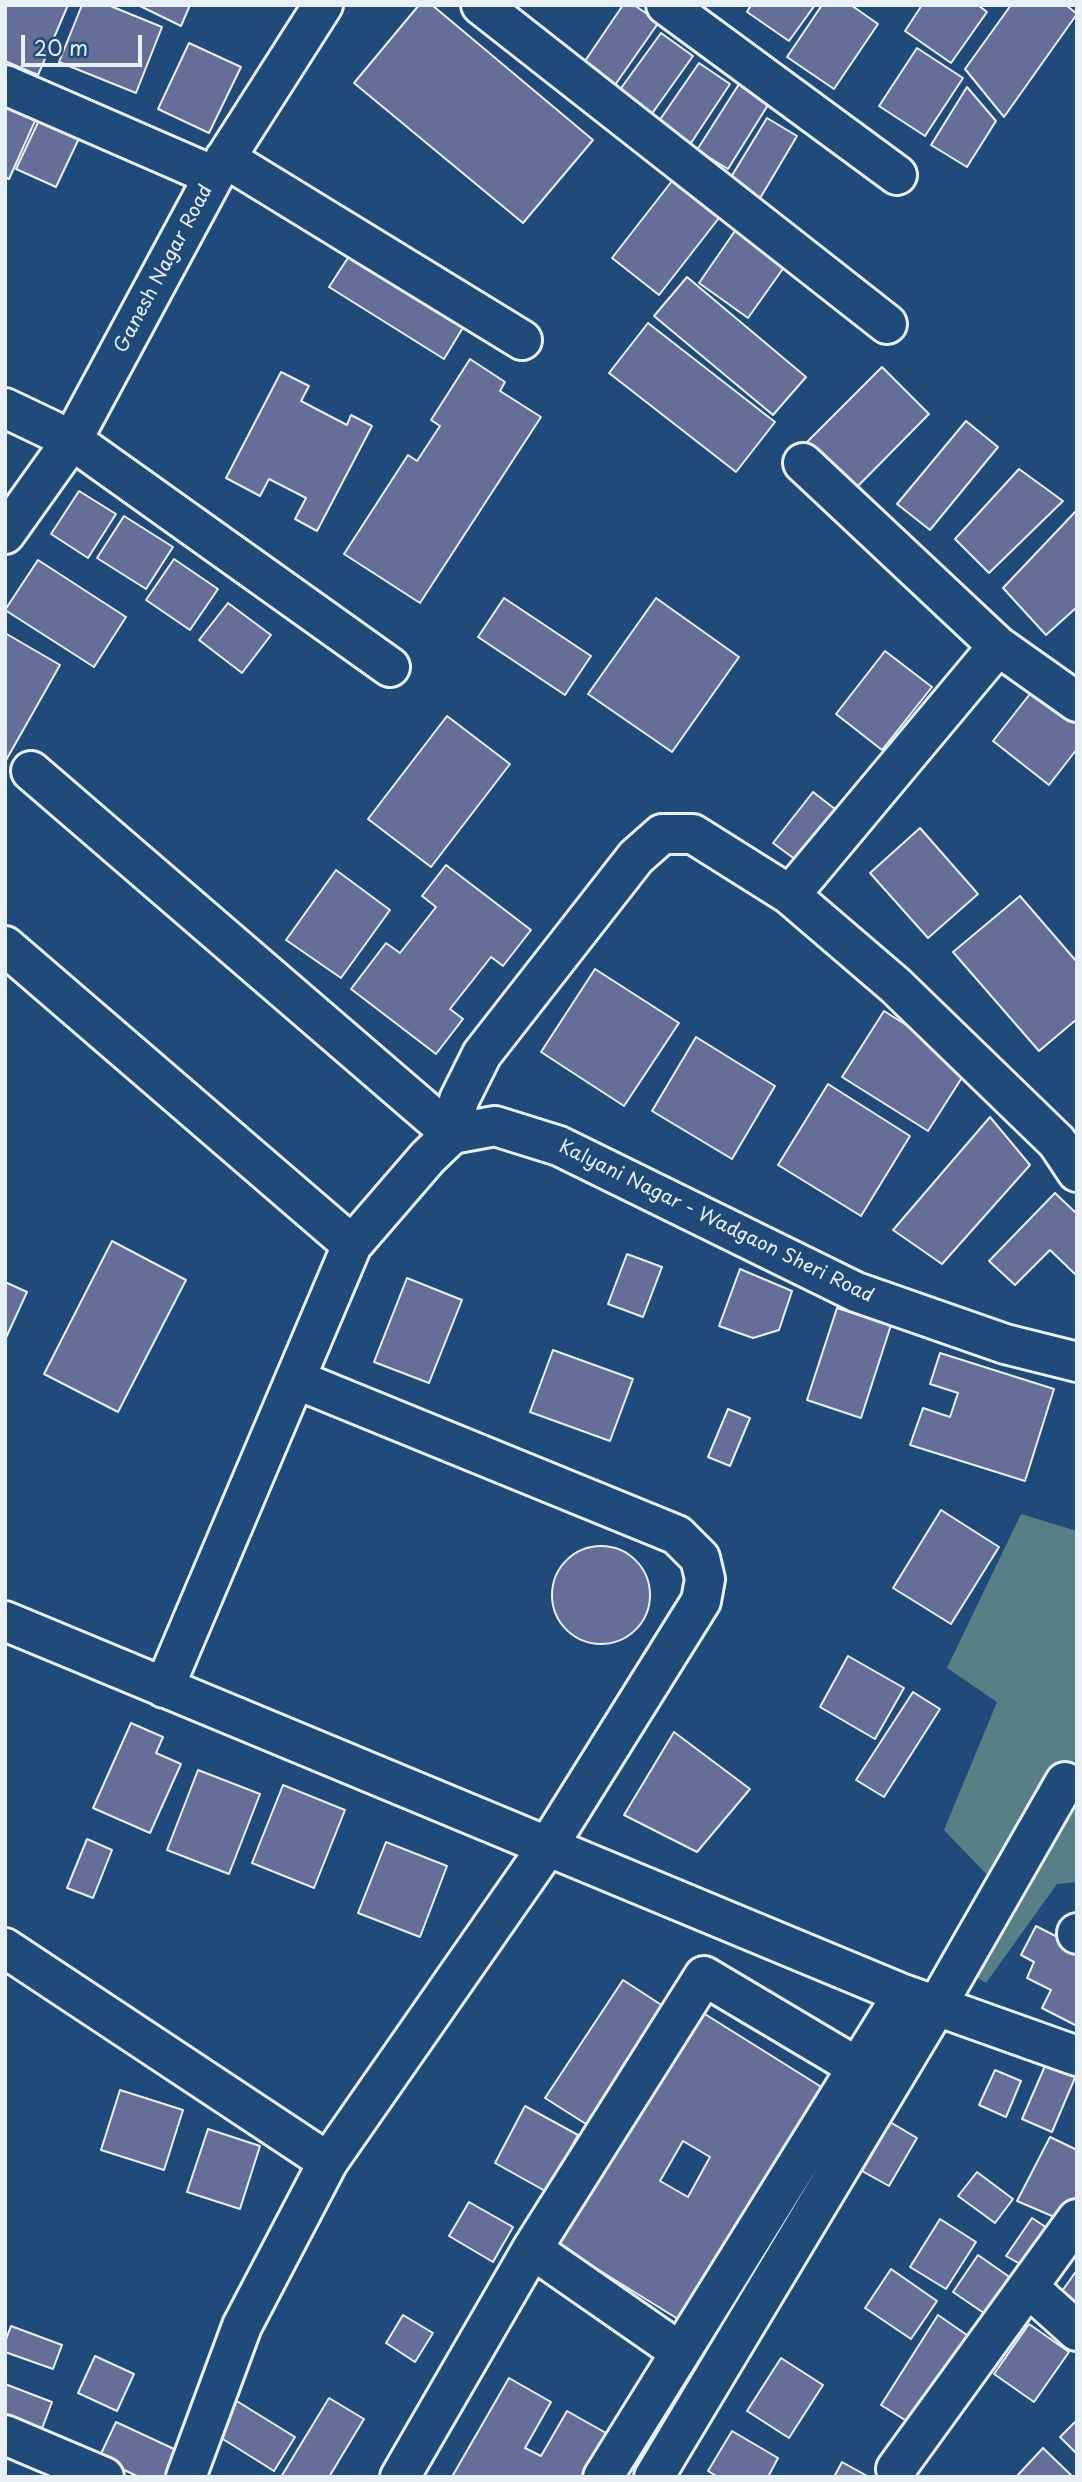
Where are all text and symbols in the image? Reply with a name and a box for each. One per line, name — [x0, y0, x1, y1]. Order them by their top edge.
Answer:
scale bar — [24, 21, 145, 65]
text: 20 m — [34, 31, 88, 63]
street label: Ganesh Nagar Road — [110, 181, 218, 357]
street label: Kalyani Nagar - Wadgaon Sheri Road — [555, 1136, 877, 1308]

